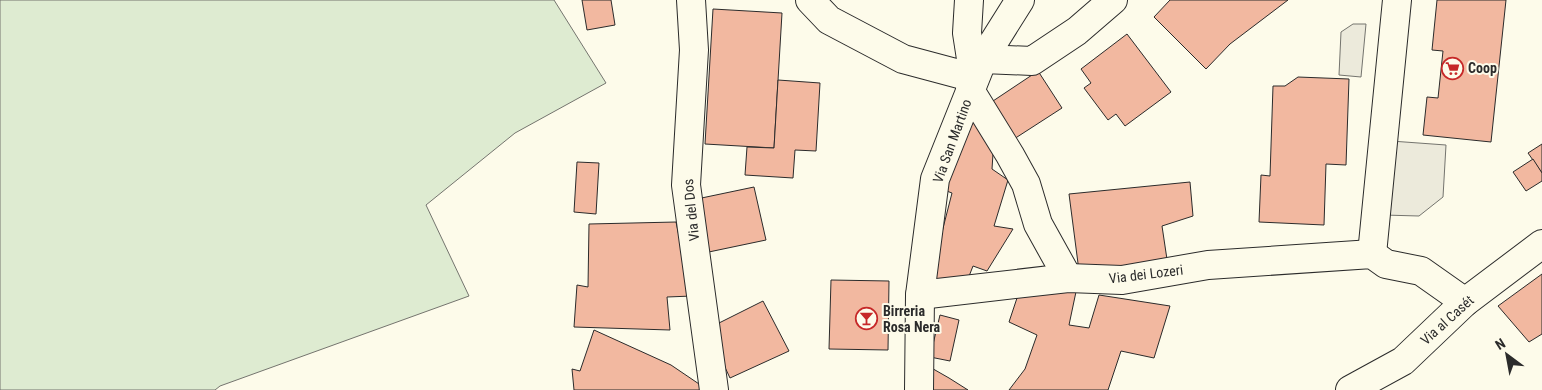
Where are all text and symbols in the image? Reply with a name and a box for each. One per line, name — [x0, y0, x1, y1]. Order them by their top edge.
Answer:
supermarket icon: Coop — [1440, 56, 1464, 80]
place label: Coop — [1468, 60, 1497, 76]
street label: Via San Martino — [929, 97, 975, 185]
street label: Via del Dos — [680, 178, 702, 242]
street label: Via dei Lozeri — [1108, 262, 1184, 286]
street label: Via al Casét — [1417, 292, 1477, 348]
place label: Birreria Rosa Nera — [883, 303, 941, 335]
bar icon: Birreria Rosa Nera — [855, 307, 879, 331]
north arrow — [1482, 330, 1532, 380]
text: N — [1492, 335, 1508, 353]

